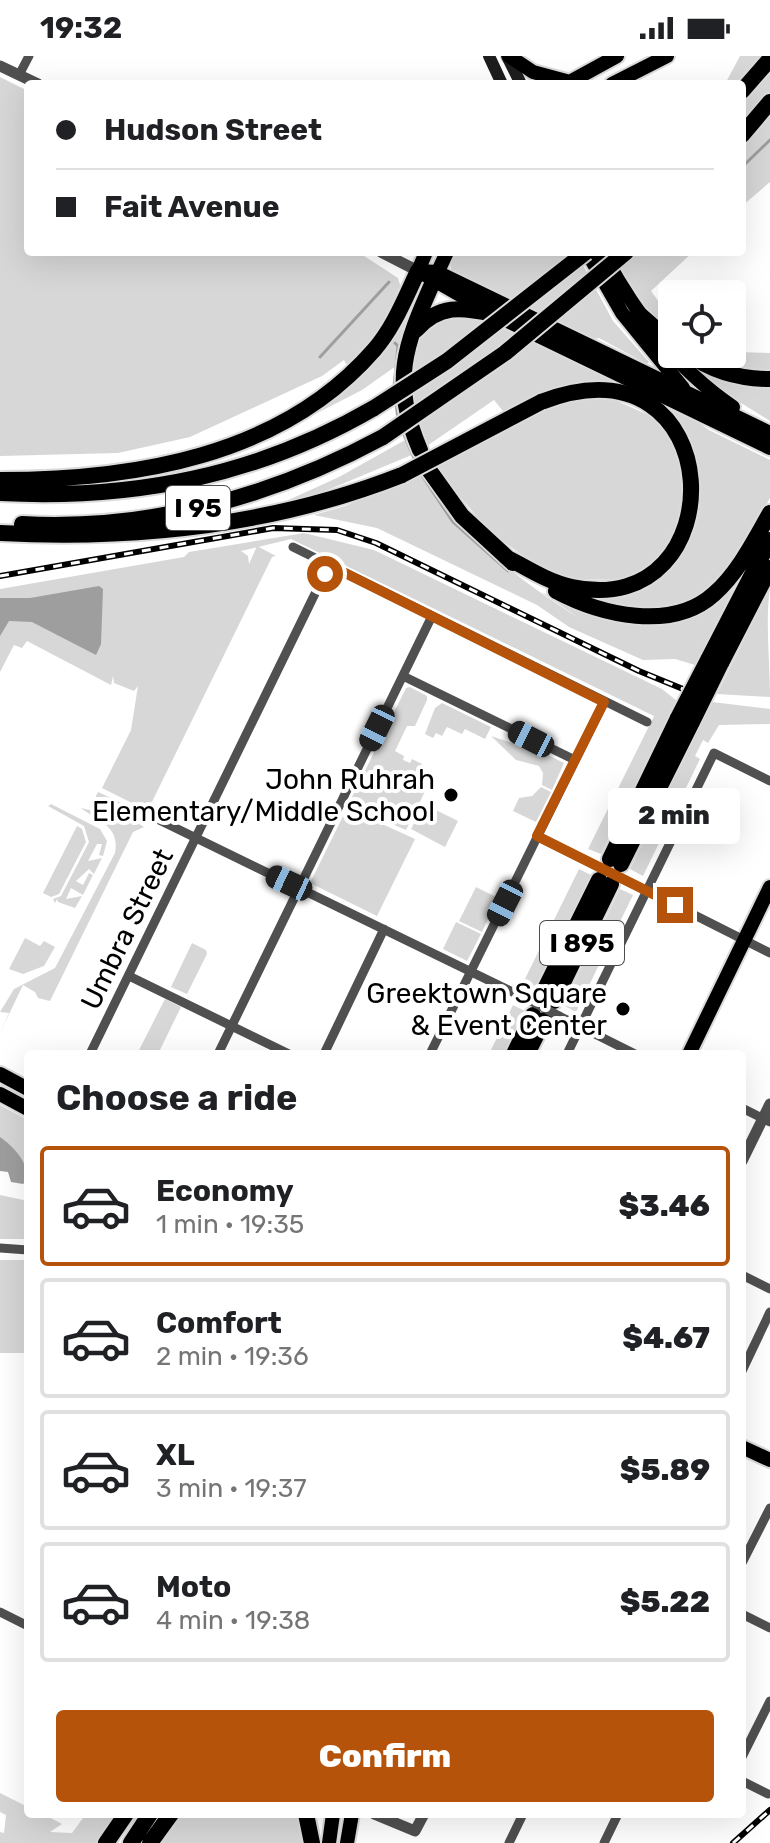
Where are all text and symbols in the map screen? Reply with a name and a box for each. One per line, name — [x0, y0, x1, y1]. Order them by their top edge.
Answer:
text: 19:32 — [40, 10, 122, 46]
text: Hudson Street — [104, 112, 322, 148]
text: Fait Avenue — [104, 189, 280, 225]
map controls — [658, 280, 746, 368]
button: locate — [658, 280, 746, 368]
road number: I 95 — [166, 486, 230, 530]
route start — [307, 556, 343, 592]
car — [356, 701, 398, 755]
car — [504, 717, 558, 761]
place label: John Ruhrah Elementary/Middle School — [92, 763, 435, 828]
marker: John Ruhrah Elementary/Middle School — [442, 786, 460, 804]
callout: 2 min — [609, 789, 741, 845]
text: 2 min — [638, 800, 710, 831]
street label: Umbra Street — [74, 843, 180, 1015]
car — [262, 862, 316, 904]
car — [483, 876, 527, 930]
route end — [657, 887, 693, 923]
road number: I 895 — [540, 921, 624, 965]
place label: Greektown Square & Event Center — [366, 977, 607, 1042]
marker: Greektown Square & Event Center — [614, 1000, 632, 1018]
text: Choose a ride — [56, 1076, 297, 1119]
icon: car — [60, 1170, 132, 1242]
text: Economy — [156, 1173, 294, 1209]
text: $3.46 — [619, 1188, 710, 1224]
text: 1 min · 19:35 — [156, 1209, 304, 1240]
icon: car — [60, 1302, 132, 1374]
text: Comfort — [156, 1305, 282, 1341]
text: $4.67 — [622, 1320, 710, 1356]
text: 2 min · 19:36 — [156, 1341, 309, 1372]
icon: car — [60, 1434, 132, 1506]
text: XL — [156, 1437, 195, 1473]
text: $5.89 — [620, 1452, 710, 1488]
text: 3 min · 19:37 — [156, 1473, 307, 1504]
icon: car — [60, 1566, 132, 1638]
text: Moto — [156, 1569, 231, 1605]
text: $5.22 — [620, 1584, 710, 1620]
text: 4 min · 19:38 — [156, 1605, 310, 1636]
button: Confirm — [56, 1710, 714, 1802]

